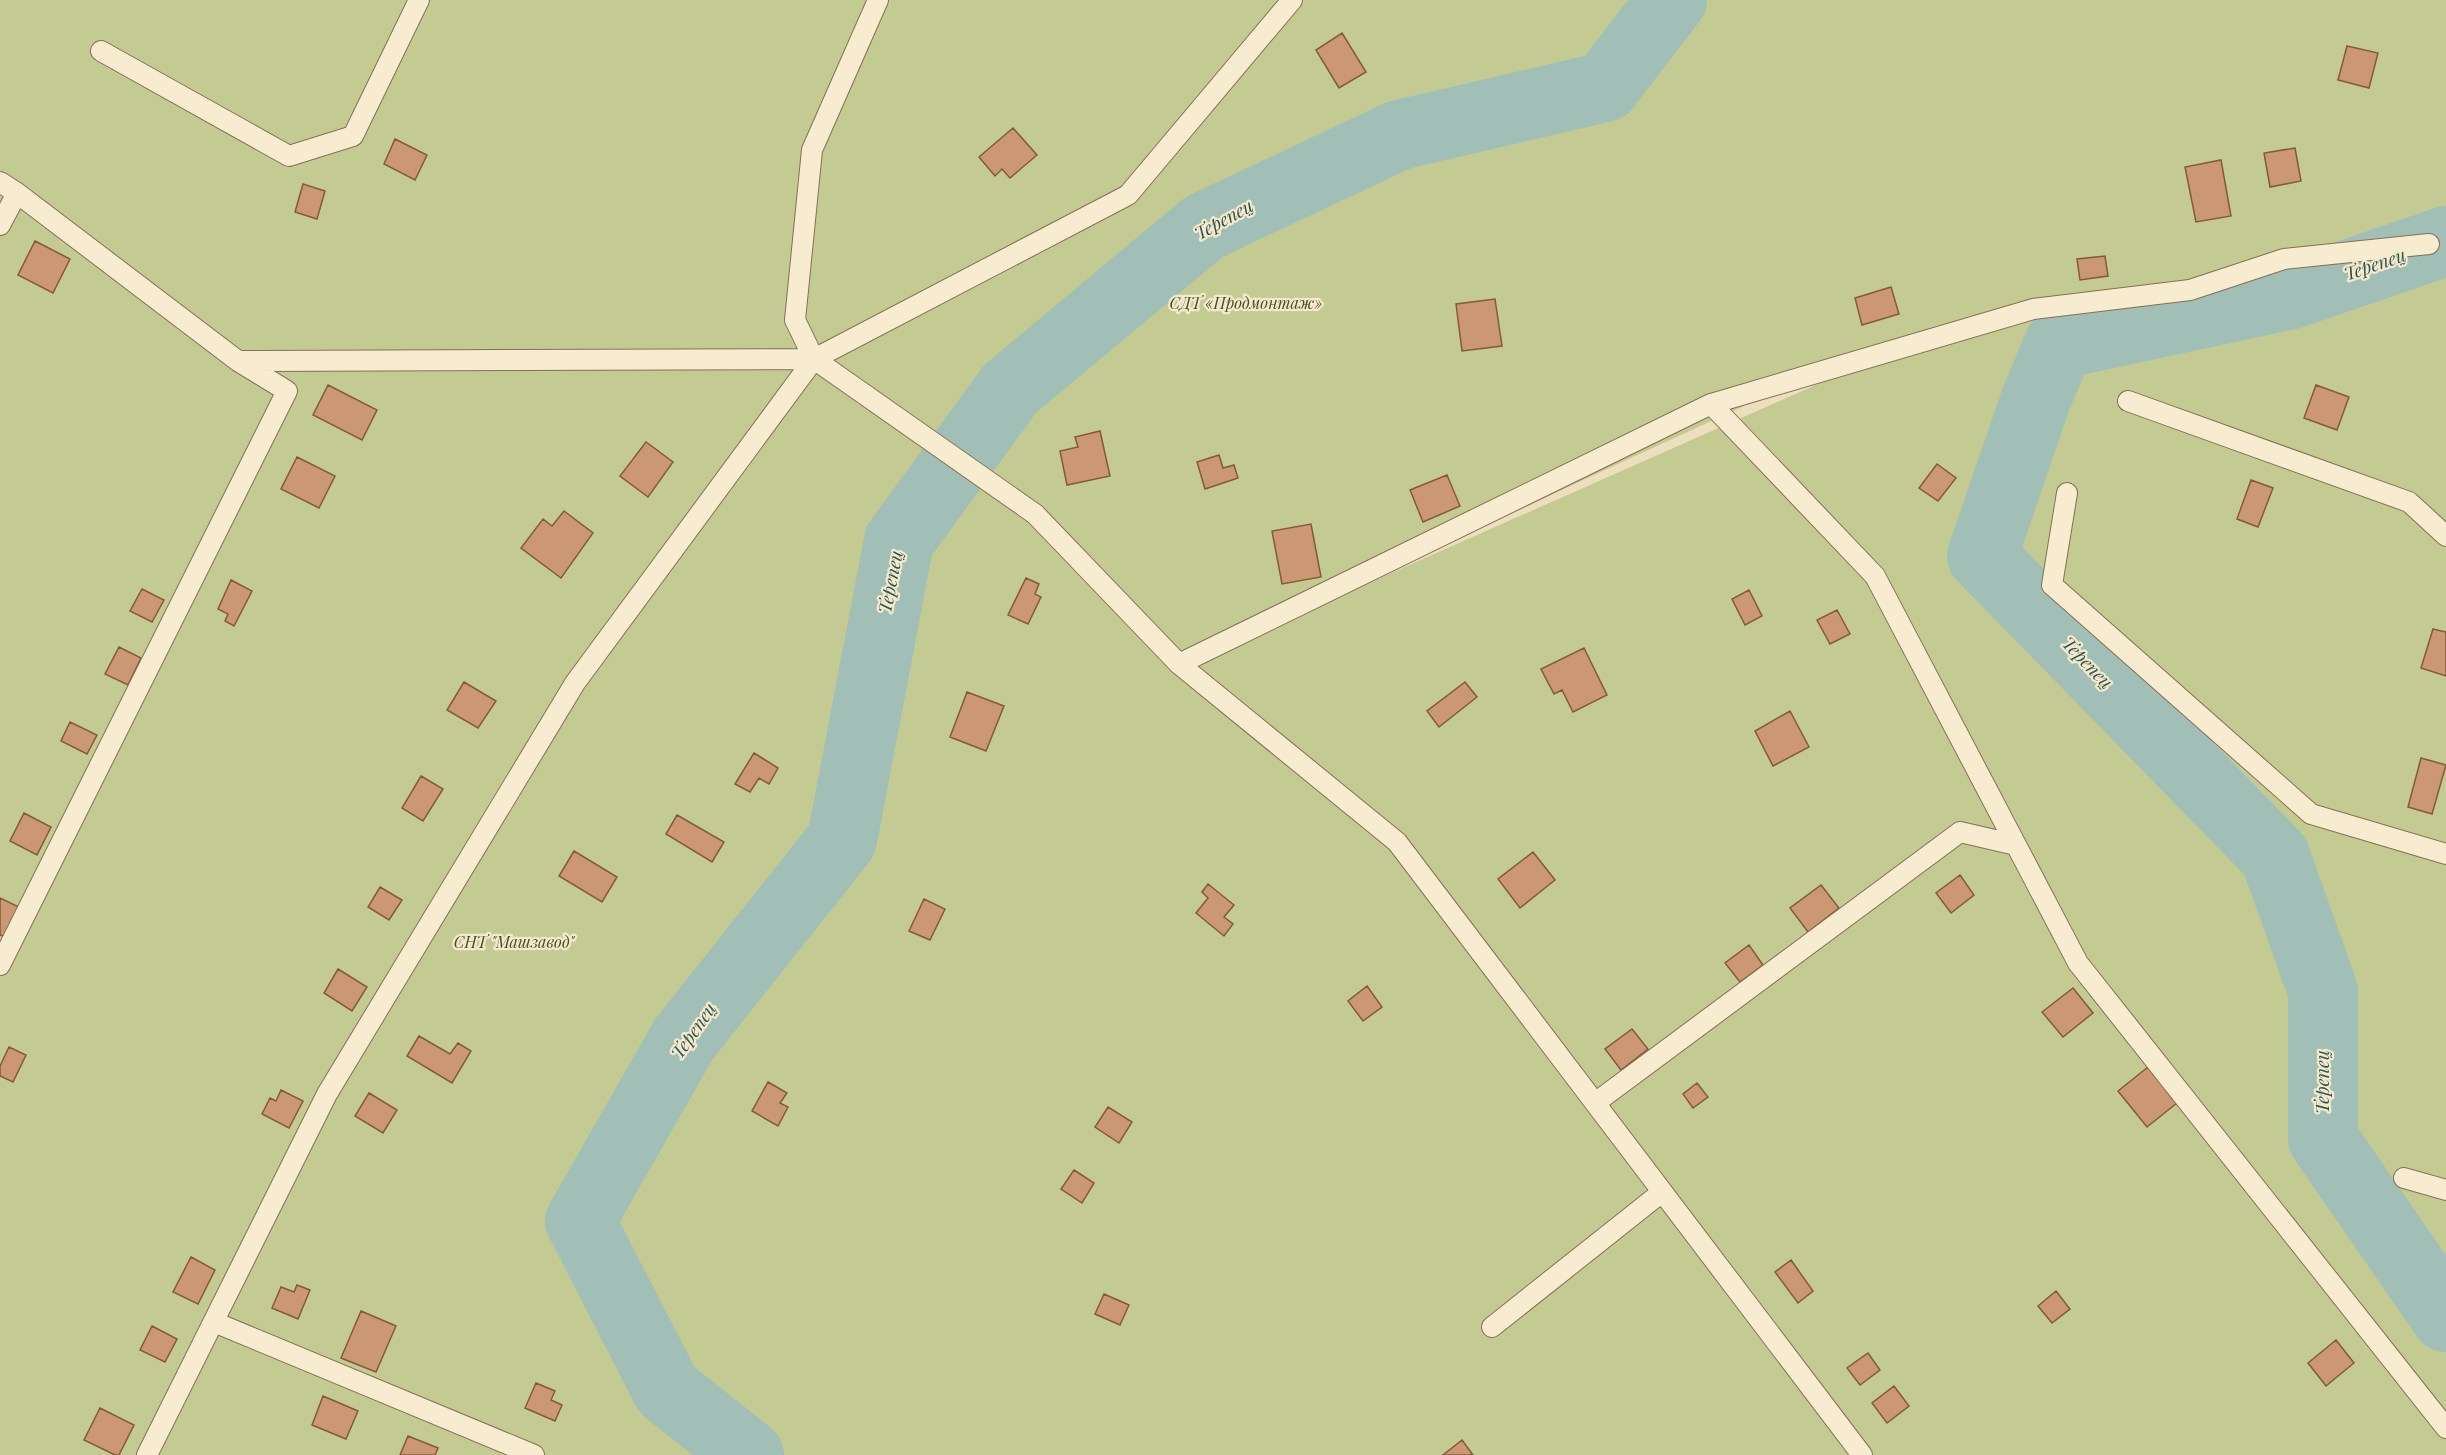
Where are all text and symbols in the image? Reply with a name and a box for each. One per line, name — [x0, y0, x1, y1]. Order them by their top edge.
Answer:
water label: Терепец — [1190, 193, 1257, 245]
water label: Терепец — [2341, 242, 2409, 286]
park label: СДТ «Продмонтаж» — [1170, 292, 1322, 313]
water label: Терепец — [872, 548, 908, 615]
water label: Терепец — [2057, 631, 2119, 694]
park label: СНТ "Машзавод" — [454, 931, 575, 952]
water label: Терепец — [665, 997, 721, 1063]
water label: Терепец — [2310, 1050, 2334, 1114]

